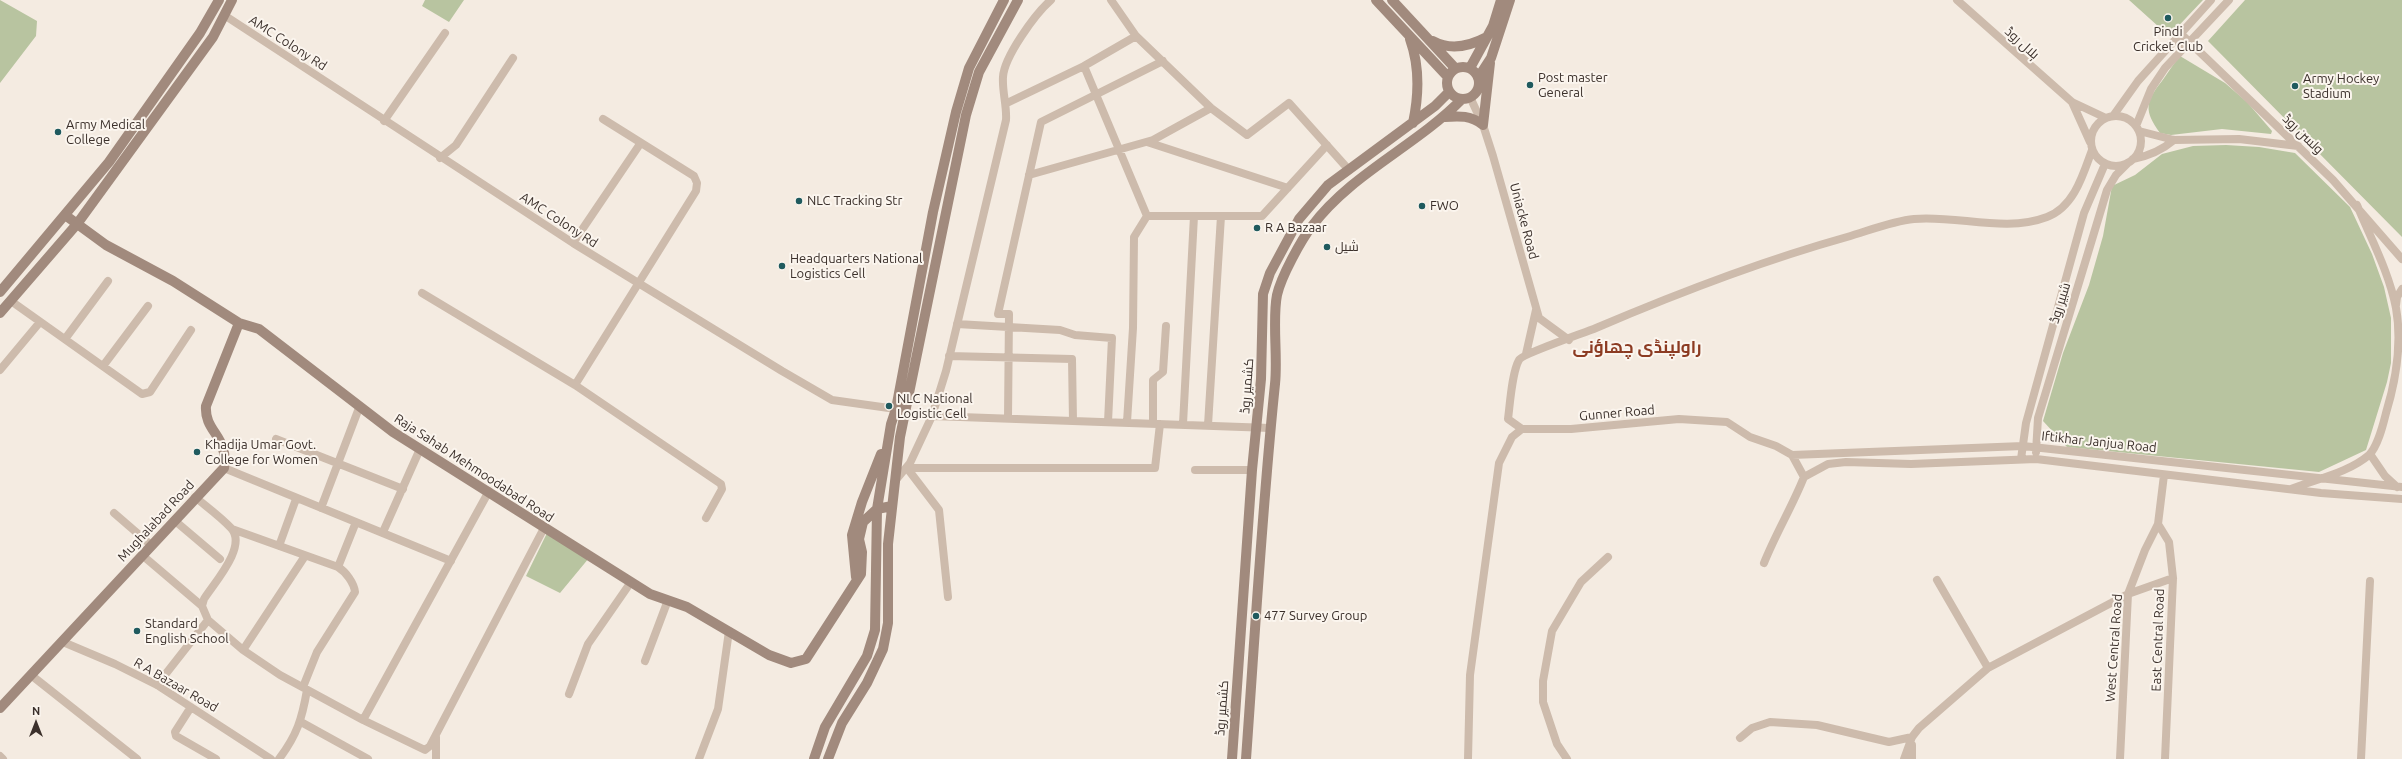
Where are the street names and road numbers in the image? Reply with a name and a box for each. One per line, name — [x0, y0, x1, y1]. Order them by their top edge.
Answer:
street label: AMC Colony Rd — [246, 12, 330, 74]
street label: ہلال روڈ — [2002, 24, 2042, 62]
street label: ولسن روڈ — [2279, 111, 2327, 157]
street label: Uniacke Road — [1506, 181, 1542, 261]
street label: AMC Colony Rd — [517, 189, 601, 251]
street label: شبیر روڈ — [2046, 281, 2074, 325]
street label: کشمیر روڈ — [1237, 358, 1257, 414]
street label: Gunner Road — [1578, 402, 1656, 424]
street label: Raja Sahab Mehmoodabad Road — [391, 410, 557, 526]
street label: Iftikhar Janjua Road — [2041, 428, 2157, 456]
street label: Mughalabad Road — [114, 477, 198, 565]
street label: East Central Road — [2148, 588, 2168, 692]
street label: West Central Road — [2102, 593, 2126, 703]
street label: R A Bazaar Road — [131, 655, 221, 715]
street label: کشمیر روڈ — [1212, 680, 1232, 736]

